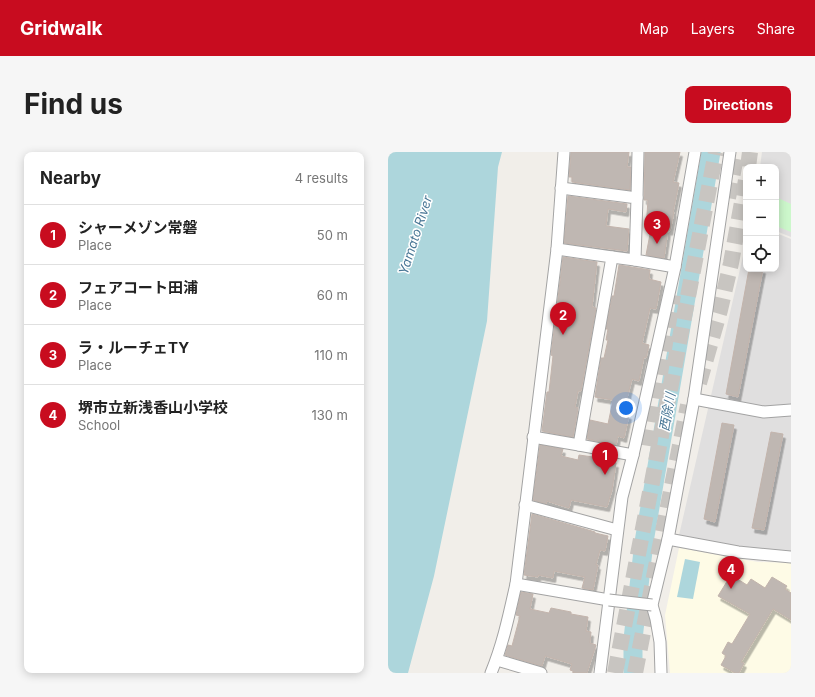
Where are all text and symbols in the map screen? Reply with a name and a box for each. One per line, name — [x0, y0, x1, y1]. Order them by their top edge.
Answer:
text: Gridwalk — [20, 17, 103, 40]
text: Map — [640, 20, 669, 37]
text: Layers — [691, 20, 735, 37]
text: Share — [757, 20, 795, 37]
button: Directions — [685, 86, 791, 123]
text: Find us — [24, 87, 123, 121]
map controls — [743, 164, 779, 272]
button: + — [743, 164, 779, 200]
text: Nearby — [40, 168, 101, 188]
text: 4 results — [295, 170, 348, 186]
water label: Yamato River — [395, 193, 436, 276]
button: − — [743, 200, 779, 236]
pin: 3 — [644, 211, 670, 244]
text: シャーメゾン常磐 — [78, 218, 197, 237]
text: 1 — [50, 227, 56, 243]
text: 50 m — [317, 227, 348, 243]
button: locate — [743, 236, 779, 272]
text: Place — [78, 237, 112, 253]
text: フェアコート田浦 — [78, 278, 198, 297]
text: 2 — [49, 287, 57, 303]
text: 60 m — [317, 287, 348, 303]
text: Place — [78, 297, 112, 313]
pin: 2 — [550, 302, 576, 335]
text: ラ・ルーチェTY — [78, 338, 189, 357]
text: 3 — [49, 347, 57, 363]
text: 110 m — [314, 347, 348, 363]
text: Place — [78, 357, 112, 373]
water label: 西除川 — [656, 389, 679, 433]
text: 堺市立新浅香山小学校 — [78, 398, 228, 417]
your location — [616, 398, 636, 418]
text: 4 — [49, 407, 57, 423]
text: 130 m — [311, 407, 348, 423]
text: School — [78, 417, 120, 433]
pin: 1 — [592, 442, 618, 475]
pin: 4 — [718, 556, 744, 589]

